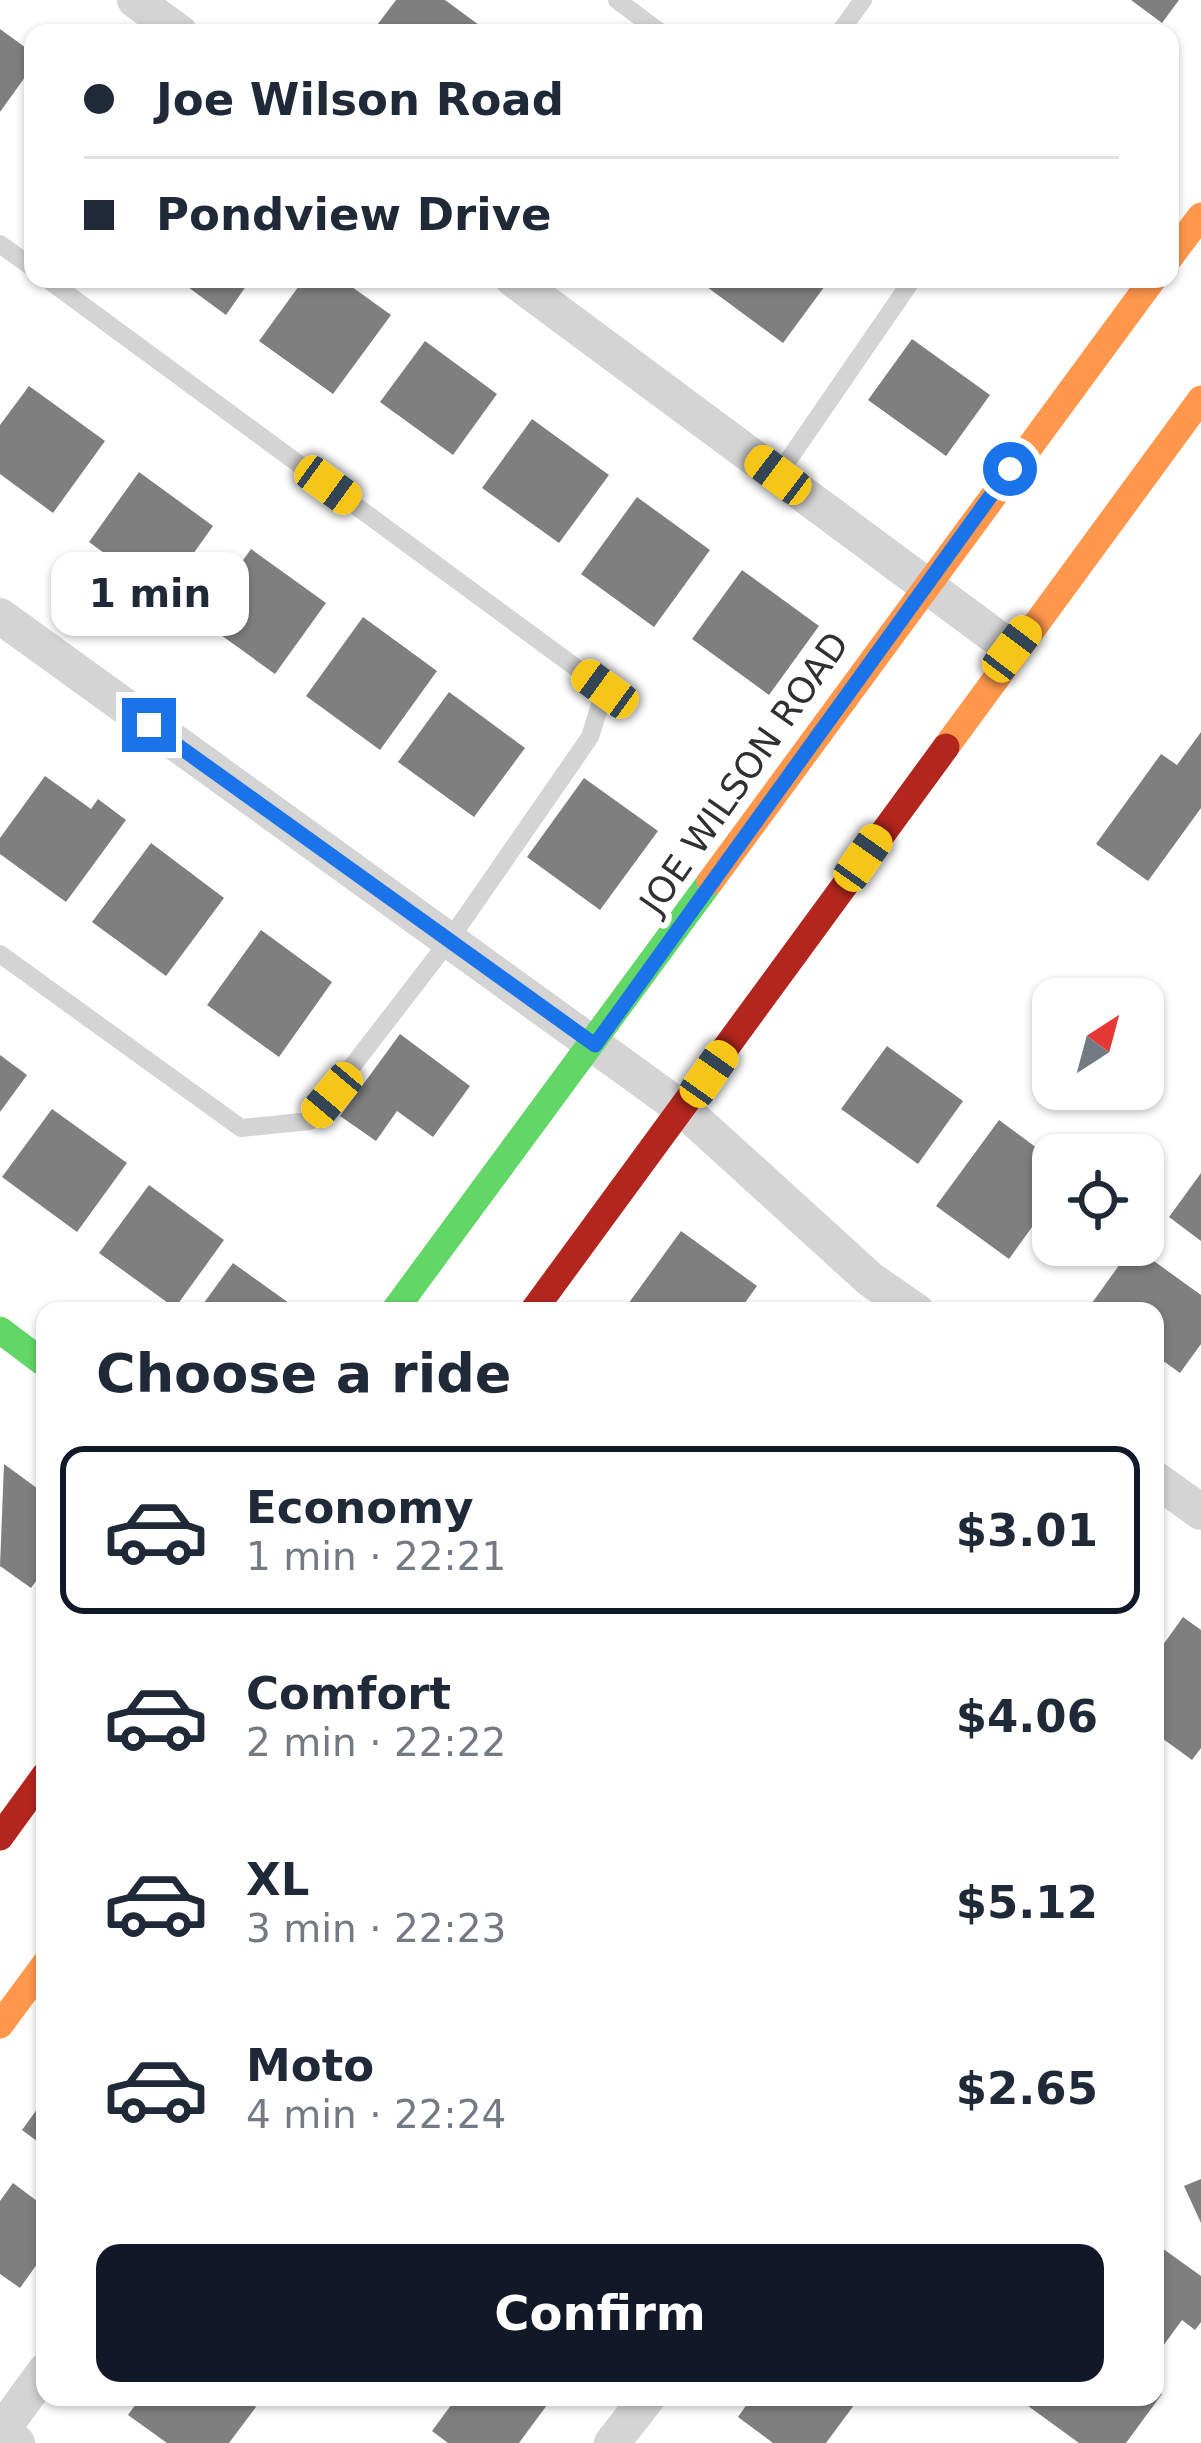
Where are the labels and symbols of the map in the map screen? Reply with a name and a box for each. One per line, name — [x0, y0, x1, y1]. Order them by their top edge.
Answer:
car — [738, 439, 818, 511]
route start — [983, 442, 1037, 496]
car — [288, 449, 368, 521]
callout: 1 min — [50, 551, 248, 635]
car — [976, 609, 1048, 689]
street label: JOE WILSON ROAD — [630, 624, 857, 923]
car — [565, 653, 645, 725]
route end — [122, 698, 176, 752]
car — [828, 818, 898, 898]
north arrow — [1032, 978, 1164, 1110]
car — [674, 1034, 744, 1114]
car — [295, 1056, 369, 1134]

